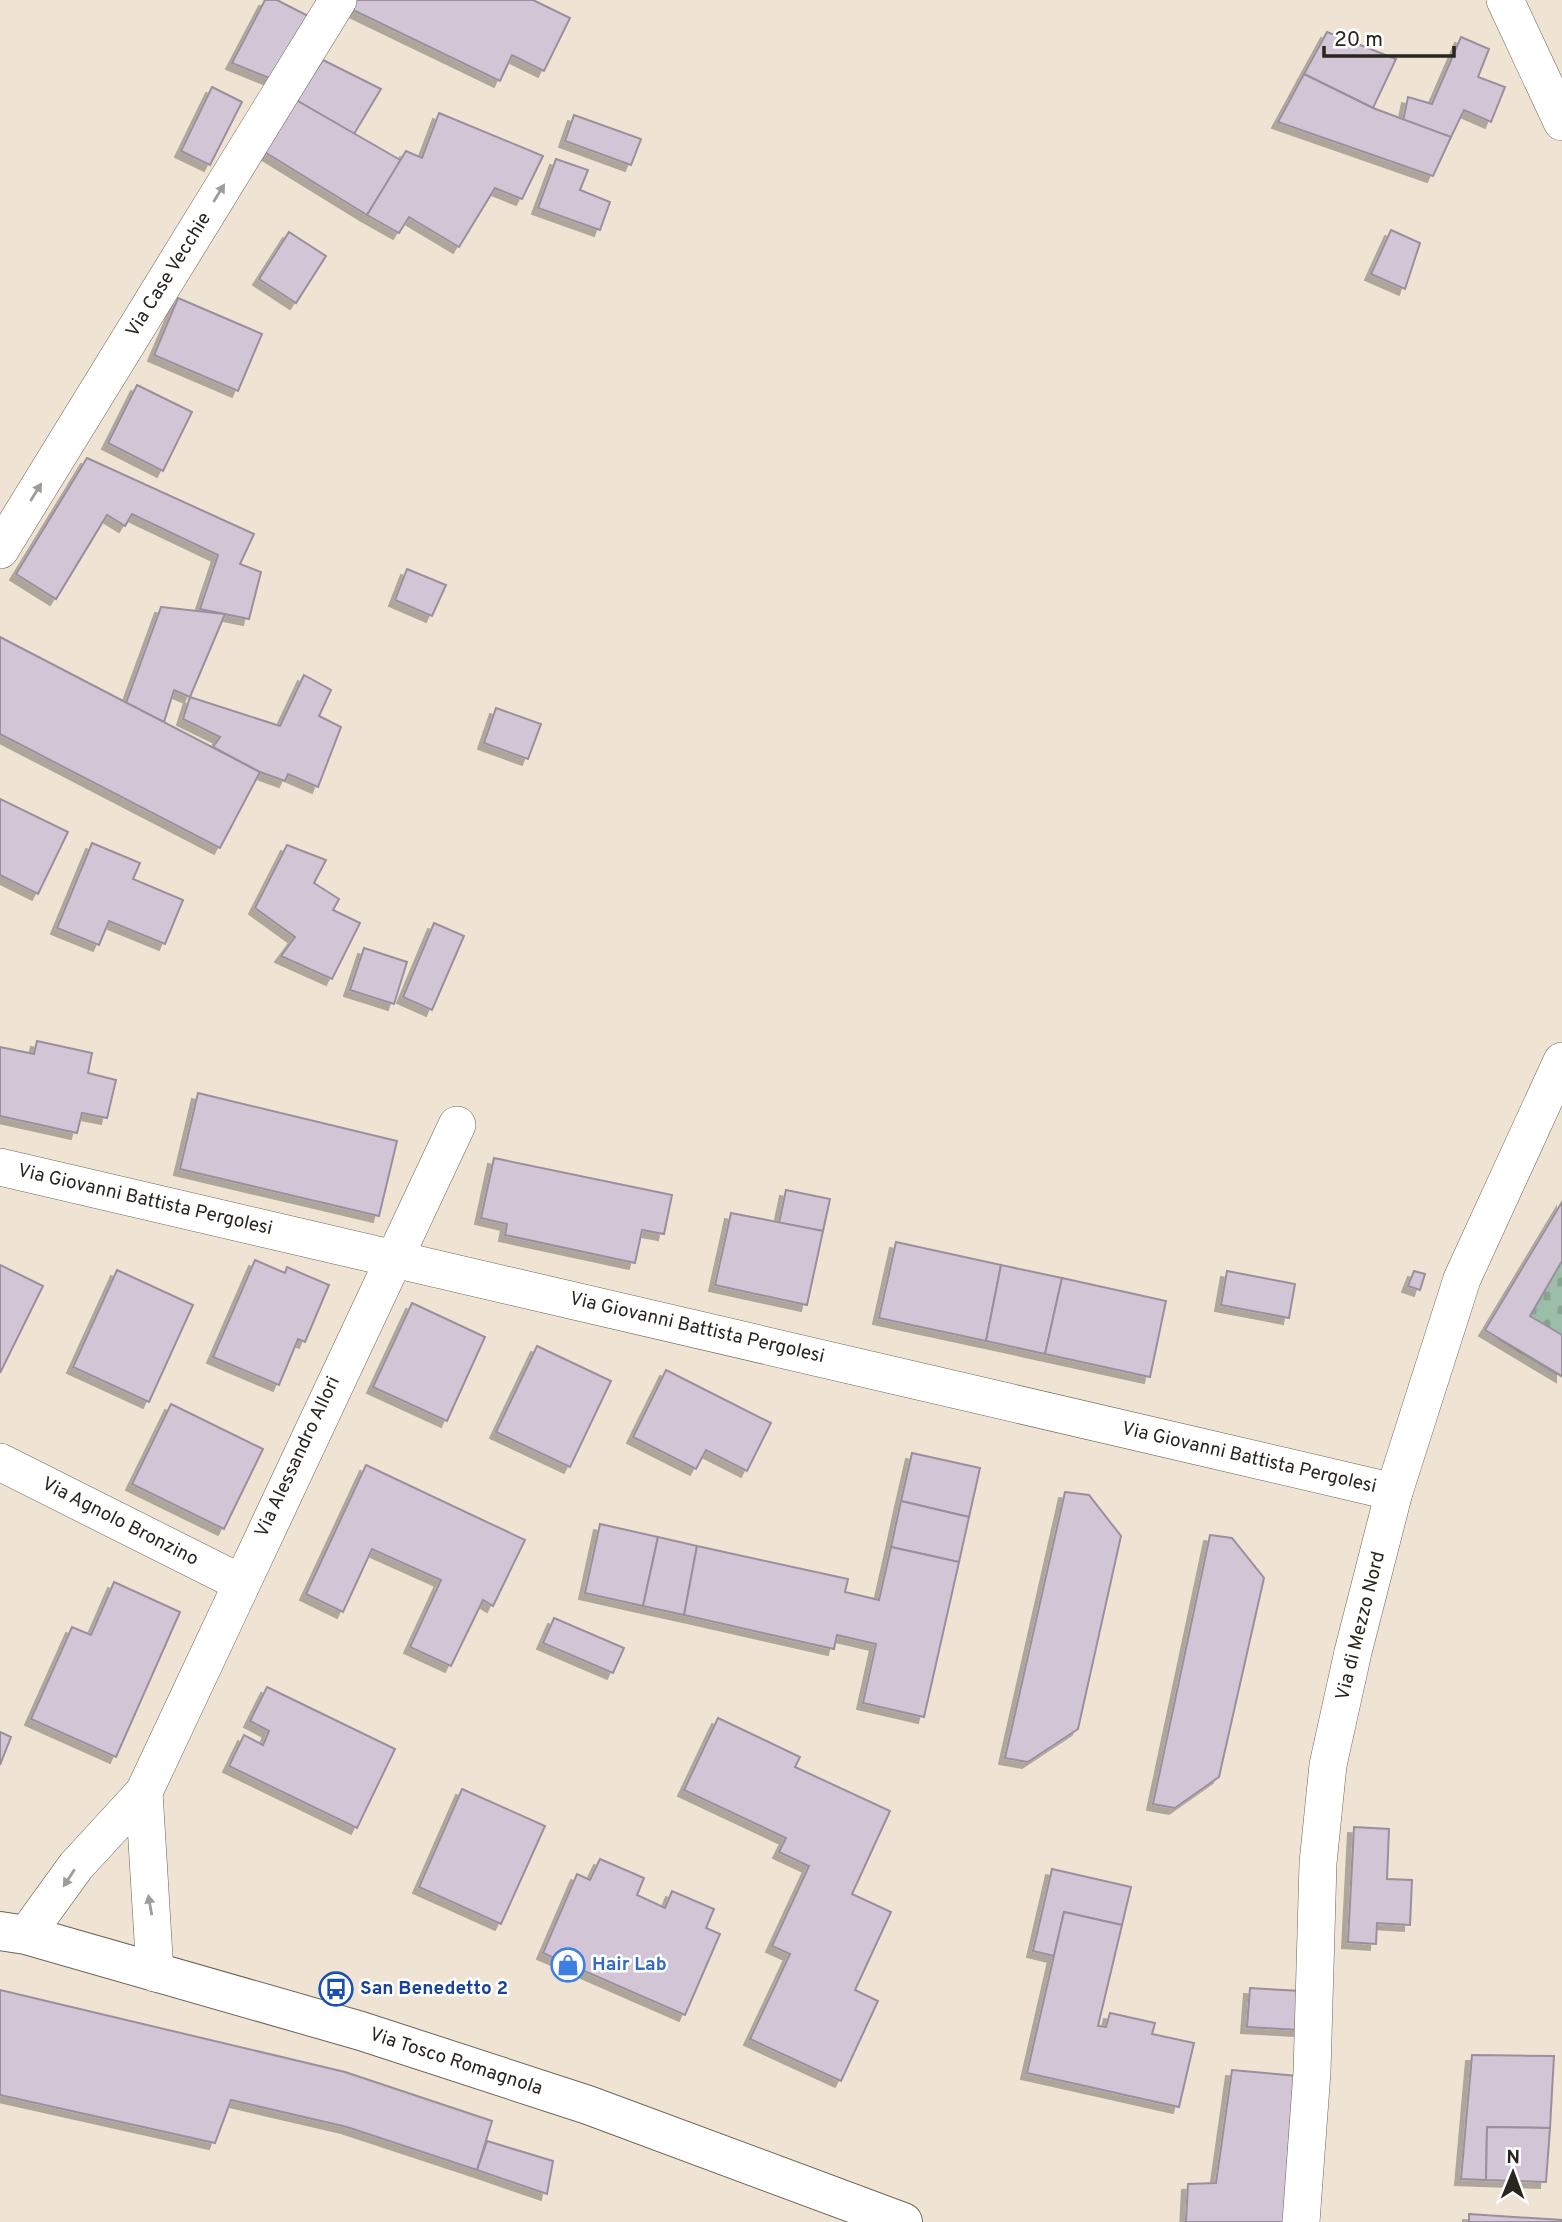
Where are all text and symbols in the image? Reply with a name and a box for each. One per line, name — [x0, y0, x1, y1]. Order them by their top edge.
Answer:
scale bar — [1324, 14, 1454, 58]
text: 20 m — [1334, 27, 1383, 54]
one-way arrow — [213, 184, 226, 203]
street label: Via Case Vecchie — [121, 208, 217, 342]
one-way arrow — [29, 482, 42, 501]
street label: Via Giovanni Battista Pergolesi — [15, 1159, 275, 1241]
street label: Via Giovanni Battista Pergolesi — [567, 1287, 827, 1369]
street label: Via Alessandro Allori — [250, 1373, 346, 1541]
street label: Via Giovanni Battista Pergolesi — [1119, 1417, 1379, 1499]
street label: Via Agnolo Bronzino — [38, 1472, 202, 1572]
street label: Via di Mezzo Nord — [1331, 1549, 1391, 1703]
one-way arrow — [62, 1868, 75, 1888]
one-way arrow — [144, 1894, 155, 1916]
shop icon: Hair Lab — [549, 1946, 587, 1984]
place label: Hair Lab — [592, 1953, 667, 1977]
bus stop icon: San Benedetto 2 — [317, 1970, 355, 2008]
place label: San Benedetto 2 — [360, 1977, 508, 2001]
street label: Via Tosco Romagnola — [366, 2023, 546, 2101]
north arrow — [1478, 2138, 1548, 2208]
text: N — [1506, 2146, 1520, 2170]

